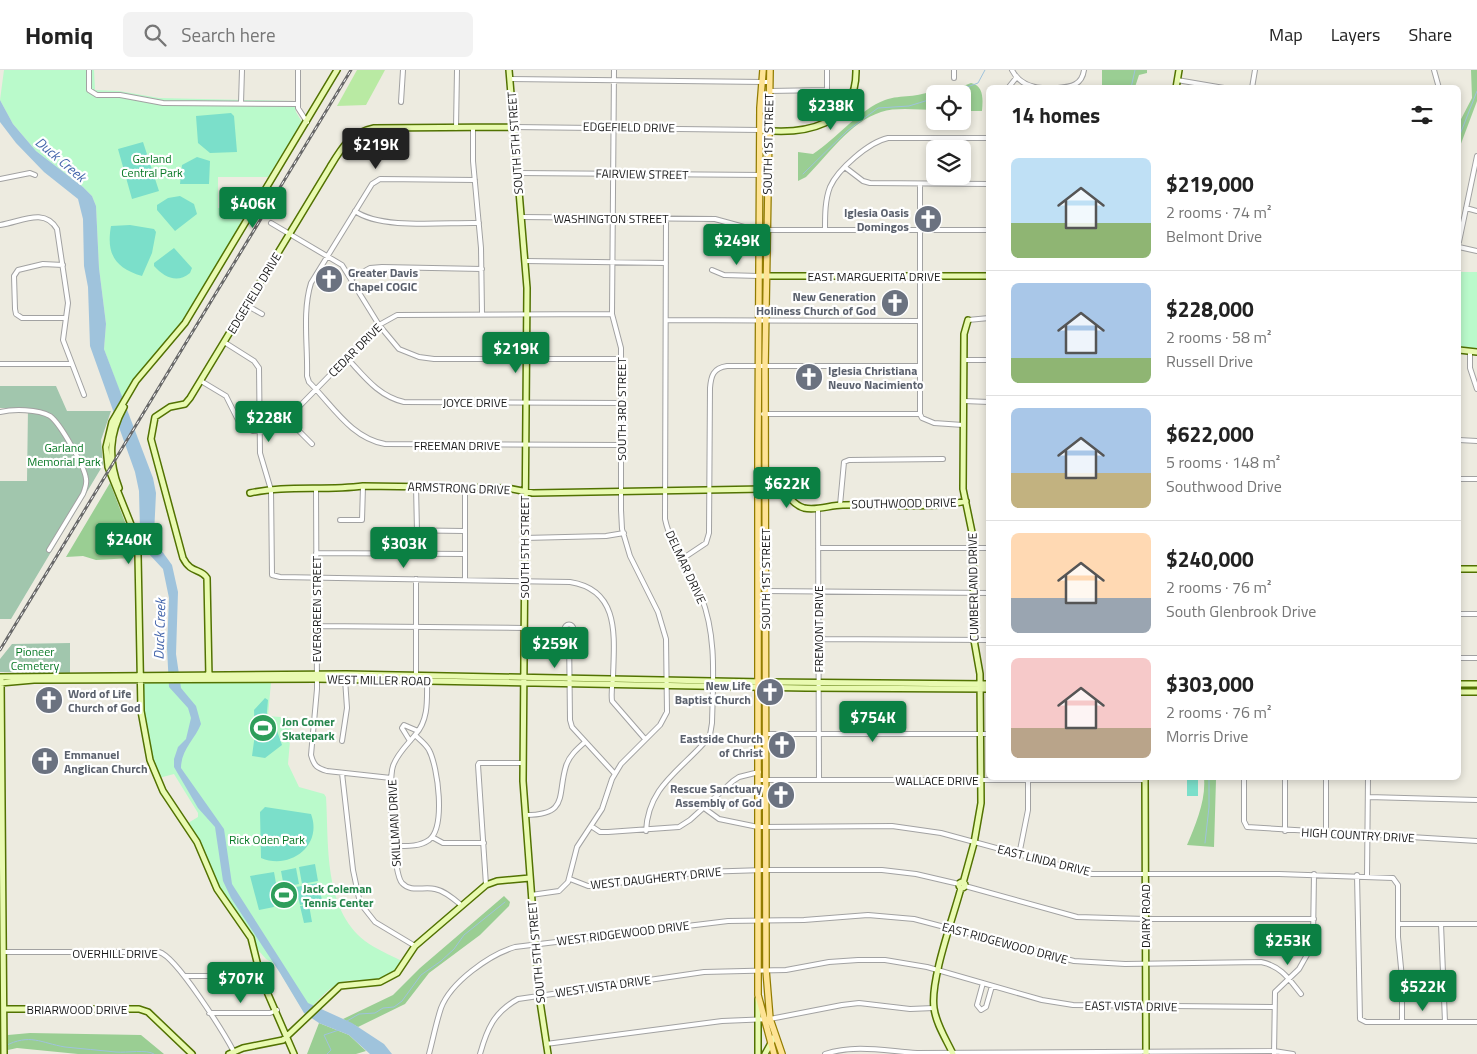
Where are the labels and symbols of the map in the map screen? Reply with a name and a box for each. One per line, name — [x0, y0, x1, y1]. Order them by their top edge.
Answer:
pin: $238K — [796, 88, 866, 131]
street label: SOUTH 5TH STREET — [502, 90, 528, 195]
street label: SOUTH 1ST STREET — [758, 93, 778, 195]
street label: EDGEFIELD DRIVE — [583, 117, 676, 137]
pin: $219K — [341, 128, 411, 170]
water label: Duck Creek — [31, 131, 92, 188]
park label: Garland Central Park — [121, 149, 183, 182]
street label: FAIRVIEW STREET — [595, 164, 689, 184]
pin: $406K — [218, 186, 288, 229]
place label: Iglesia Oasis Domingos — [844, 203, 909, 236]
church icon: Iglesia Oasis Domingos — [913, 204, 943, 234]
street label: WASHINGTON STREET — [553, 209, 669, 228]
pin: $249K — [702, 224, 772, 266]
street label: EDGEFIELD DRIVE — [222, 248, 286, 337]
place label: Greater Davis Chapel COGIC — [348, 263, 418, 296]
church icon: Greater Davis Chapel COGIC — [314, 264, 344, 294]
street label: EAST MARGUERITA DRIVE — [807, 267, 941, 286]
place label: New Generation Holiness Church of God — [756, 287, 876, 320]
church icon: New Generation Holiness Church of God — [880, 288, 910, 318]
street label: CEDAR DRIVE — [324, 318, 387, 381]
pin: $219K — [481, 332, 551, 374]
street label: SOUTH 3RD STREET — [612, 357, 631, 461]
place label: Iglesia Christiana Neuvo Nacimiento — [828, 361, 924, 394]
church icon: Iglesia Christiana Neuvo Nacimiento — [794, 362, 824, 392]
street label: JOYCE DRIVE — [443, 393, 508, 412]
pin: $228K — [234, 400, 304, 443]
street label: FREEMAN DRIVE — [414, 436, 501, 455]
park label: Garland Memorial Park — [27, 438, 101, 471]
pin: $622K — [752, 466, 822, 509]
street label: ARMSTRONG DRIVE — [407, 477, 511, 499]
street label: SOUTHWOOD DRIVE — [851, 493, 957, 513]
street label: SOUTH 5TH STREET — [515, 495, 534, 598]
pin: $240K — [94, 522, 164, 565]
pin: $303K — [369, 526, 439, 569]
street label: DELMAR DRIVE — [661, 527, 711, 607]
street label: SOUTH 1ST STREET — [756, 528, 775, 630]
street label: CUMBERLAND DRIVE — [963, 532, 983, 642]
street label: EVERGREEN STREET — [307, 555, 326, 662]
street label: FREMONT DRIVE — [809, 585, 828, 673]
water label: Duck Creek — [147, 596, 171, 660]
pin: $259K — [520, 626, 590, 669]
park label: Pioneer Cemetery — [11, 642, 60, 675]
street label: WEST MILLER ROAD — [327, 670, 431, 690]
place label: New Life Baptist Church — [675, 676, 751, 709]
church icon: New Life Baptist Church — [755, 677, 785, 707]
place label: Word of Life Church of God — [68, 684, 141, 717]
church icon: Word of Life Church of God — [34, 685, 64, 715]
pin: $754K — [838, 700, 908, 743]
place label: Jon Comer Skatepark — [282, 712, 335, 745]
sports icon: Jon Comer Skatepark — [248, 713, 278, 743]
place label: Eastside Church of Christ — [680, 729, 764, 762]
church icon: Eastside Church of Christ — [767, 730, 797, 760]
place label: Emmanuel Anglican Church — [64, 745, 148, 778]
church icon: Emmanuel Anglican Church — [30, 746, 60, 776]
street label: WALLACE DRIVE — [895, 771, 979, 790]
street label: SKILLMAN DRIVE — [382, 778, 406, 867]
place label: Rescue Sanctuary Assembly of God — [670, 779, 762, 812]
church icon: Rescue Sanctuary Assembly of God — [766, 780, 796, 810]
street label: HIGH COUNTRY DRIVE — [1301, 823, 1416, 847]
park label: Rick Oden Park — [229, 830, 305, 849]
street label: EAST LINDA DRIVE — [996, 839, 1093, 881]
street label: WEST DAUGHERTY DRIVE — [590, 862, 723, 894]
place label: Jack Coleman Tennis Center — [303, 879, 374, 912]
sports icon: Jack Coleman Tennis Center — [269, 880, 299, 910]
street label: DAIRY ROAD — [1136, 884, 1155, 948]
street label: SOUTH 5TH STREET — [522, 899, 550, 1004]
street label: WEST RIDGEWOOD DRIVE — [556, 915, 691, 951]
street label: EAST RIDGEWOOD DRIVE — [940, 917, 1071, 969]
pin: $253K — [1253, 924, 1323, 966]
street label: OVERHILL DRIVE — [72, 944, 158, 963]
pin: $707K — [206, 962, 276, 1004]
street label: WEST VISTA DRIVE — [554, 970, 652, 1002]
pin: $522K — [1388, 970, 1458, 1012]
street label: EAST VISTA DRIVE — [1084, 996, 1178, 1016]
street label: BRIARWOOD DRIVE — [27, 1000, 128, 1019]

